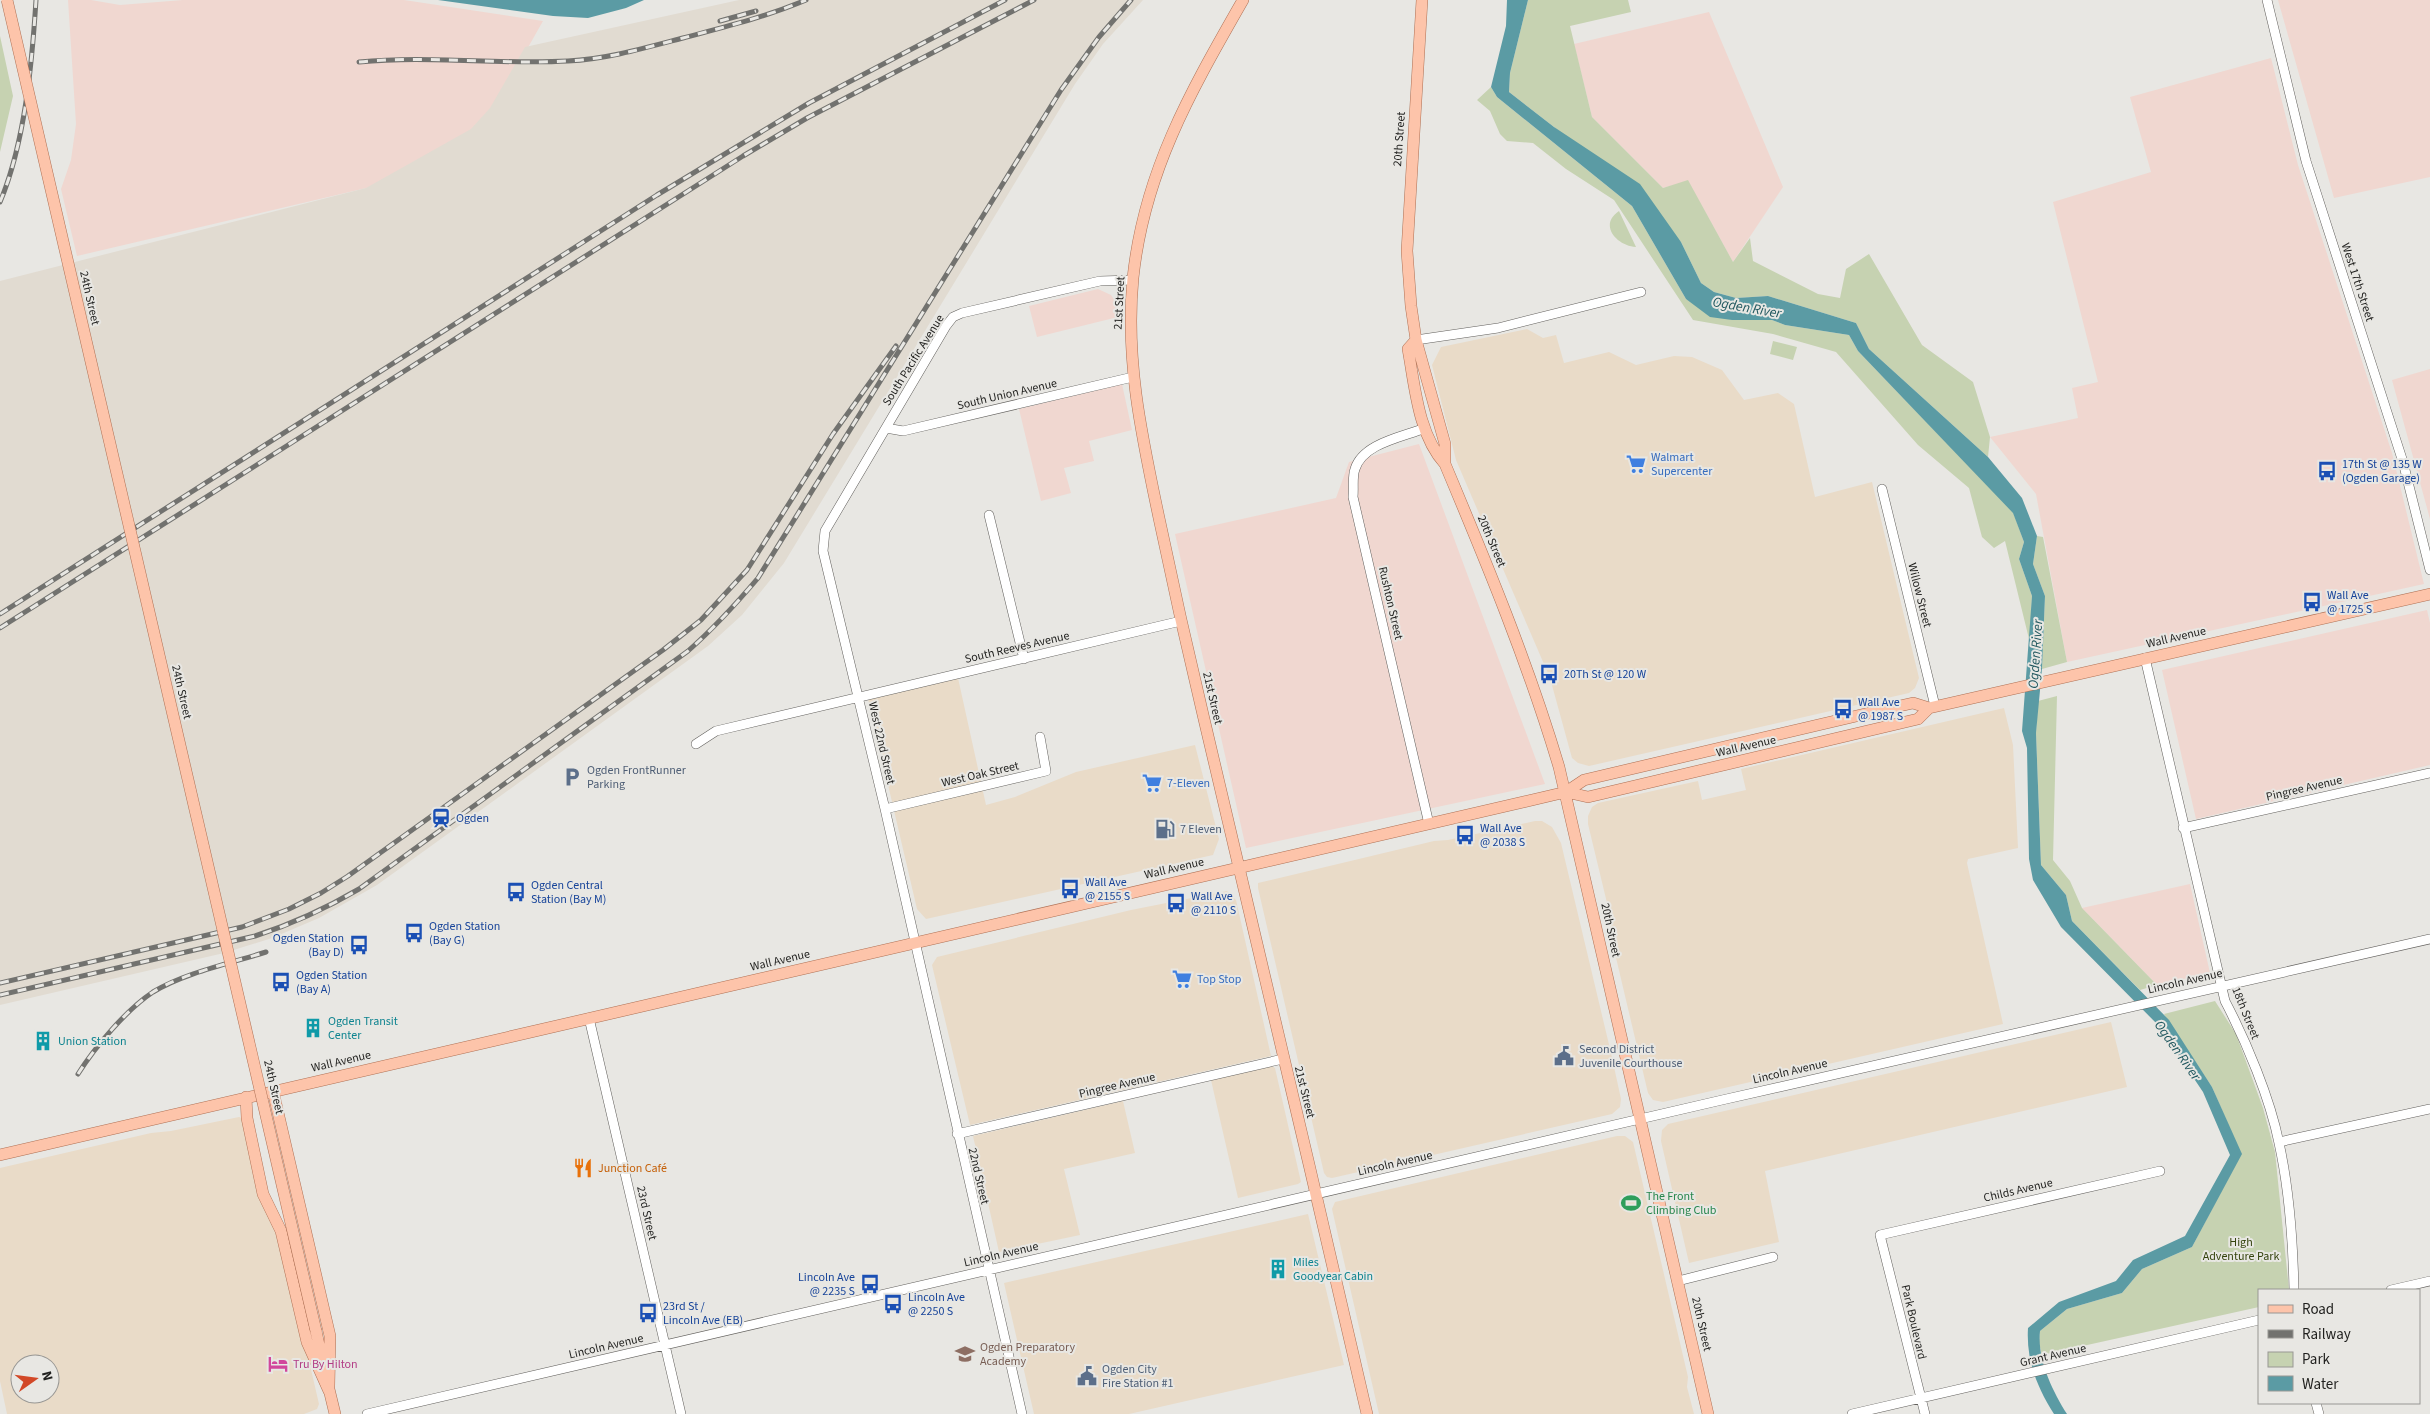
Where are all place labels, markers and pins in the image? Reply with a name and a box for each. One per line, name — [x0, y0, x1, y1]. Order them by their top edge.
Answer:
place label: Walmart Supercenter — [1651, 449, 1713, 480]
supermarket icon: Walmart Supercenter — [1625, 453, 1647, 475]
place label: 17th St @ 135 W (Ogden Garage) — [2342, 456, 2422, 487]
bus stop icon: 17th St @ 135 W (Ogden Garage) — [2316, 460, 2338, 482]
place label: Wall Ave @ 1725 S — [2327, 587, 2372, 618]
bus stop icon: Wall Ave @ 1725 S — [2301, 591, 2323, 613]
bus stop icon: 20Th St @ 120 W — [1538, 663, 1560, 685]
place label: 20Th St @ 120 W — [1564, 666, 1647, 683]
place label: Wall Ave @ 1987 S — [1858, 694, 1903, 725]
bus stop icon: Wall Ave @ 1987 S — [1832, 698, 1854, 720]
place label: Ogden FrontRunner Parking — [587, 762, 687, 793]
parking icon: Ogden FrontRunner Parking — [561, 766, 583, 788]
supermarket icon: 7-Eleven — [1141, 772, 1163, 794]
place label: 7-Eleven — [1167, 775, 1210, 792]
station icon: Ogden — [430, 807, 452, 829]
place label: Ogden — [456, 810, 489, 827]
fuel station icon: 7 Eleven — [1154, 818, 1176, 840]
place label: Wall Ave @ 2038 S — [1480, 820, 1525, 851]
place label: 7 Eleven — [1180, 821, 1222, 838]
bus stop icon: Wall Ave @ 2038 S — [1454, 824, 1476, 846]
place label: Wall Ave @ 2155 S — [1085, 874, 1130, 905]
place label: Ogden Central Station (Bay M) — [531, 877, 606, 908]
bus stop icon: Wall Ave @ 2155 S — [1059, 878, 1081, 900]
bus stop icon: Ogden Central Station (Bay M) — [505, 881, 527, 903]
place label: Wall Ave @ 2110 S — [1191, 888, 1236, 919]
bus stop icon: Wall Ave @ 2110 S — [1165, 892, 1187, 914]
place label: Ogden Station (Bay G) — [429, 918, 500, 949]
bus stop icon: Ogden Station (Bay G) — [403, 922, 425, 944]
place label: Ogden Station (Bay D) — [273, 930, 344, 961]
bus stop icon: Ogden Station (Bay D) — [348, 934, 370, 956]
place label: Ogden Station (Bay A) — [296, 967, 367, 998]
supermarket icon: Top Stop — [1171, 968, 1193, 990]
bus stop icon: Ogden Station (Bay A) — [270, 971, 292, 993]
place label: Top Stop — [1197, 971, 1242, 988]
place label: Ogden Transit Center — [328, 1013, 398, 1044]
building icon: Ogden Transit Center — [302, 1017, 324, 1039]
building icon: Union Station — [32, 1030, 54, 1052]
place label: Union Station — [58, 1033, 127, 1050]
place label: Second District Juvenile Courthouse — [1579, 1041, 1682, 1072]
public building icon: Second District Juvenile Courthouse — [1553, 1045, 1575, 1067]
restaurant icon: Junction Café — [572, 1157, 594, 1179]
place label: Junction Café — [598, 1160, 667, 1177]
place label: The Front Climbing Club — [1646, 1188, 1717, 1219]
sports icon: The Front Climbing Club — [1620, 1192, 1642, 1214]
place label: Miles Goodyear Cabin — [1293, 1254, 1373, 1285]
building icon: Miles Goodyear Cabin — [1267, 1258, 1289, 1280]
place label: Lincoln Ave @ 2235 S — [798, 1269, 855, 1300]
bus stop icon: Lincoln Ave @ 2235 S — [859, 1273, 881, 1295]
place label: Lincoln Ave @ 2250 S — [908, 1289, 965, 1320]
bus stop icon: Lincoln Ave @ 2250 S — [882, 1293, 904, 1315]
place label: 23rd St / Lincoln Ave (EB) — [663, 1298, 743, 1329]
bus stop icon: 23rd St / Lincoln Ave (EB) — [637, 1302, 659, 1324]
place label: Ogden Preparatory Academy — [980, 1339, 1075, 1370]
school or university icon: Ogden Preparatory Academy — [954, 1343, 976, 1365]
hotel icon: Tru By Hilton — [267, 1353, 289, 1375]
place label: Tru By Hilton — [293, 1356, 358, 1373]
place label: Ogden City Fire Station #1 — [1102, 1361, 1174, 1392]
public building icon: Ogden City Fire Station #1 — [1076, 1365, 1098, 1387]

